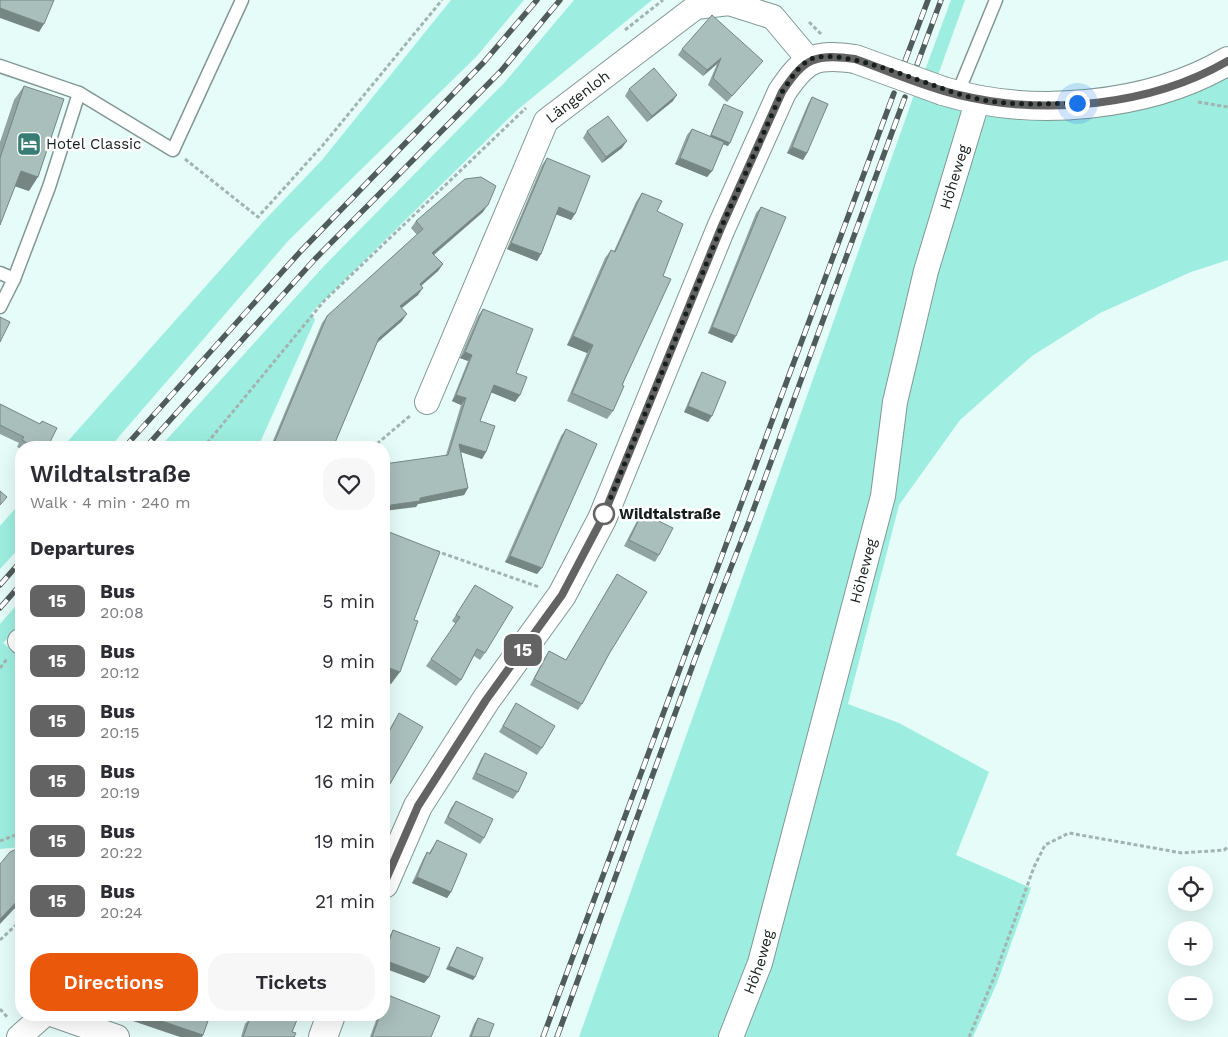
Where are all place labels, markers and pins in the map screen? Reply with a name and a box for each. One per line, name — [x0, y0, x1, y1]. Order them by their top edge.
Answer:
hotel icon: Hotel Classic — [16, 131, 42, 157]
place label: Hotel Classic — [46, 135, 141, 153]
marker: Wildtalstraße — [593, 503, 615, 525]
place label: Wildtalstraße — [619, 505, 721, 523]

